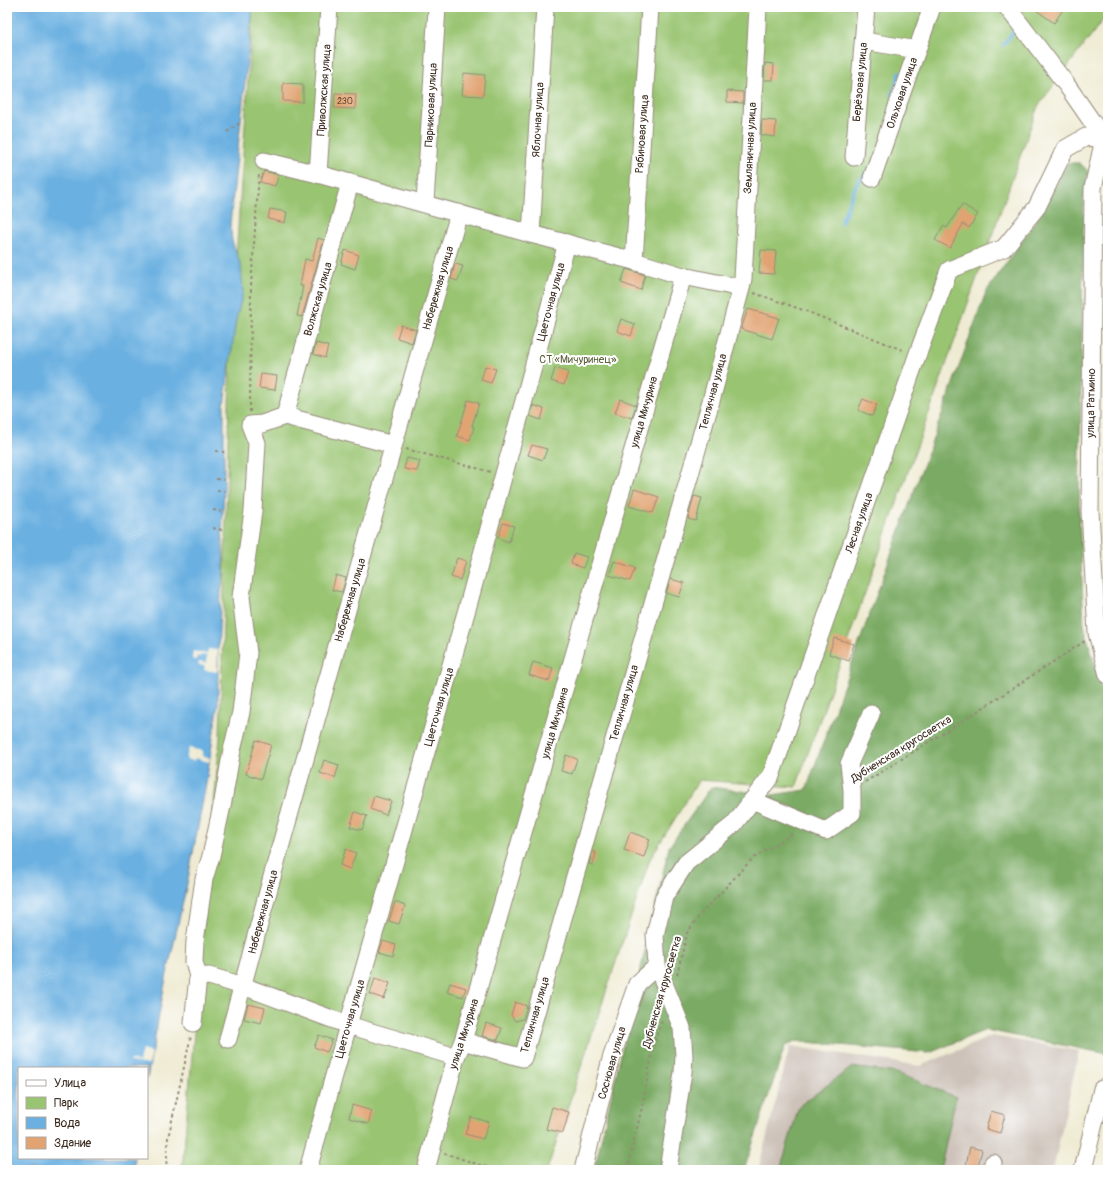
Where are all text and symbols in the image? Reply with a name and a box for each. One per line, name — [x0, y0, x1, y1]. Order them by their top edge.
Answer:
street label: Берёзовая улица — [850, 42, 870, 122]
street label: Приволжская улица — [314, 44, 334, 136]
street label: Ольховая улица — [884, 56, 920, 130]
street label: Парниковая улица — [422, 63, 440, 147]
street label: Яблочная улица — [530, 82, 546, 158]
street label: Рябиновая улица — [633, 94, 651, 174]
house number: 230 — [337, 96, 353, 107]
street label: Земляничная улица — [741, 102, 759, 194]
street label: Набережная улица — [420, 245, 456, 331]
street label: Волжская улица — [301, 261, 335, 337]
street label: Цветочная улица — [534, 261, 568, 343]
street label: Тепличная улица — [697, 352, 729, 432]
park label: СТ «Мичуринец» — [539, 353, 617, 366]
street label: улица Ратмино — [1084, 368, 1098, 439]
street label: улица Мичурина — [627, 375, 660, 450]
street label: Лесная улица — [842, 491, 875, 556]
street label: Набережная улица — [332, 557, 368, 643]
street label: Тепличная улица — [607, 663, 641, 743]
street label: Цветочная улица — [422, 666, 456, 748]
street label: улица Мичурина — [538, 686, 571, 761]
street label: Дубненская кругосветка — [848, 713, 954, 786]
street label: Набережная улица — [246, 868, 280, 956]
street label: Дубненская кругосветка — [640, 935, 684, 1050]
street label: Тепличная улица — [518, 975, 552, 1055]
street label: Цветочная улица — [333, 978, 367, 1060]
street label: улица Мичурина — [446, 997, 482, 1072]
street label: Сосновая улица — [595, 1025, 629, 1101]
legend — [18, 1067, 148, 1159]
text: Улица — [54, 1076, 86, 1091]
text: Парк — [54, 1096, 79, 1111]
text: Вода — [54, 1116, 80, 1131]
text: Здание — [54, 1136, 91, 1151]

